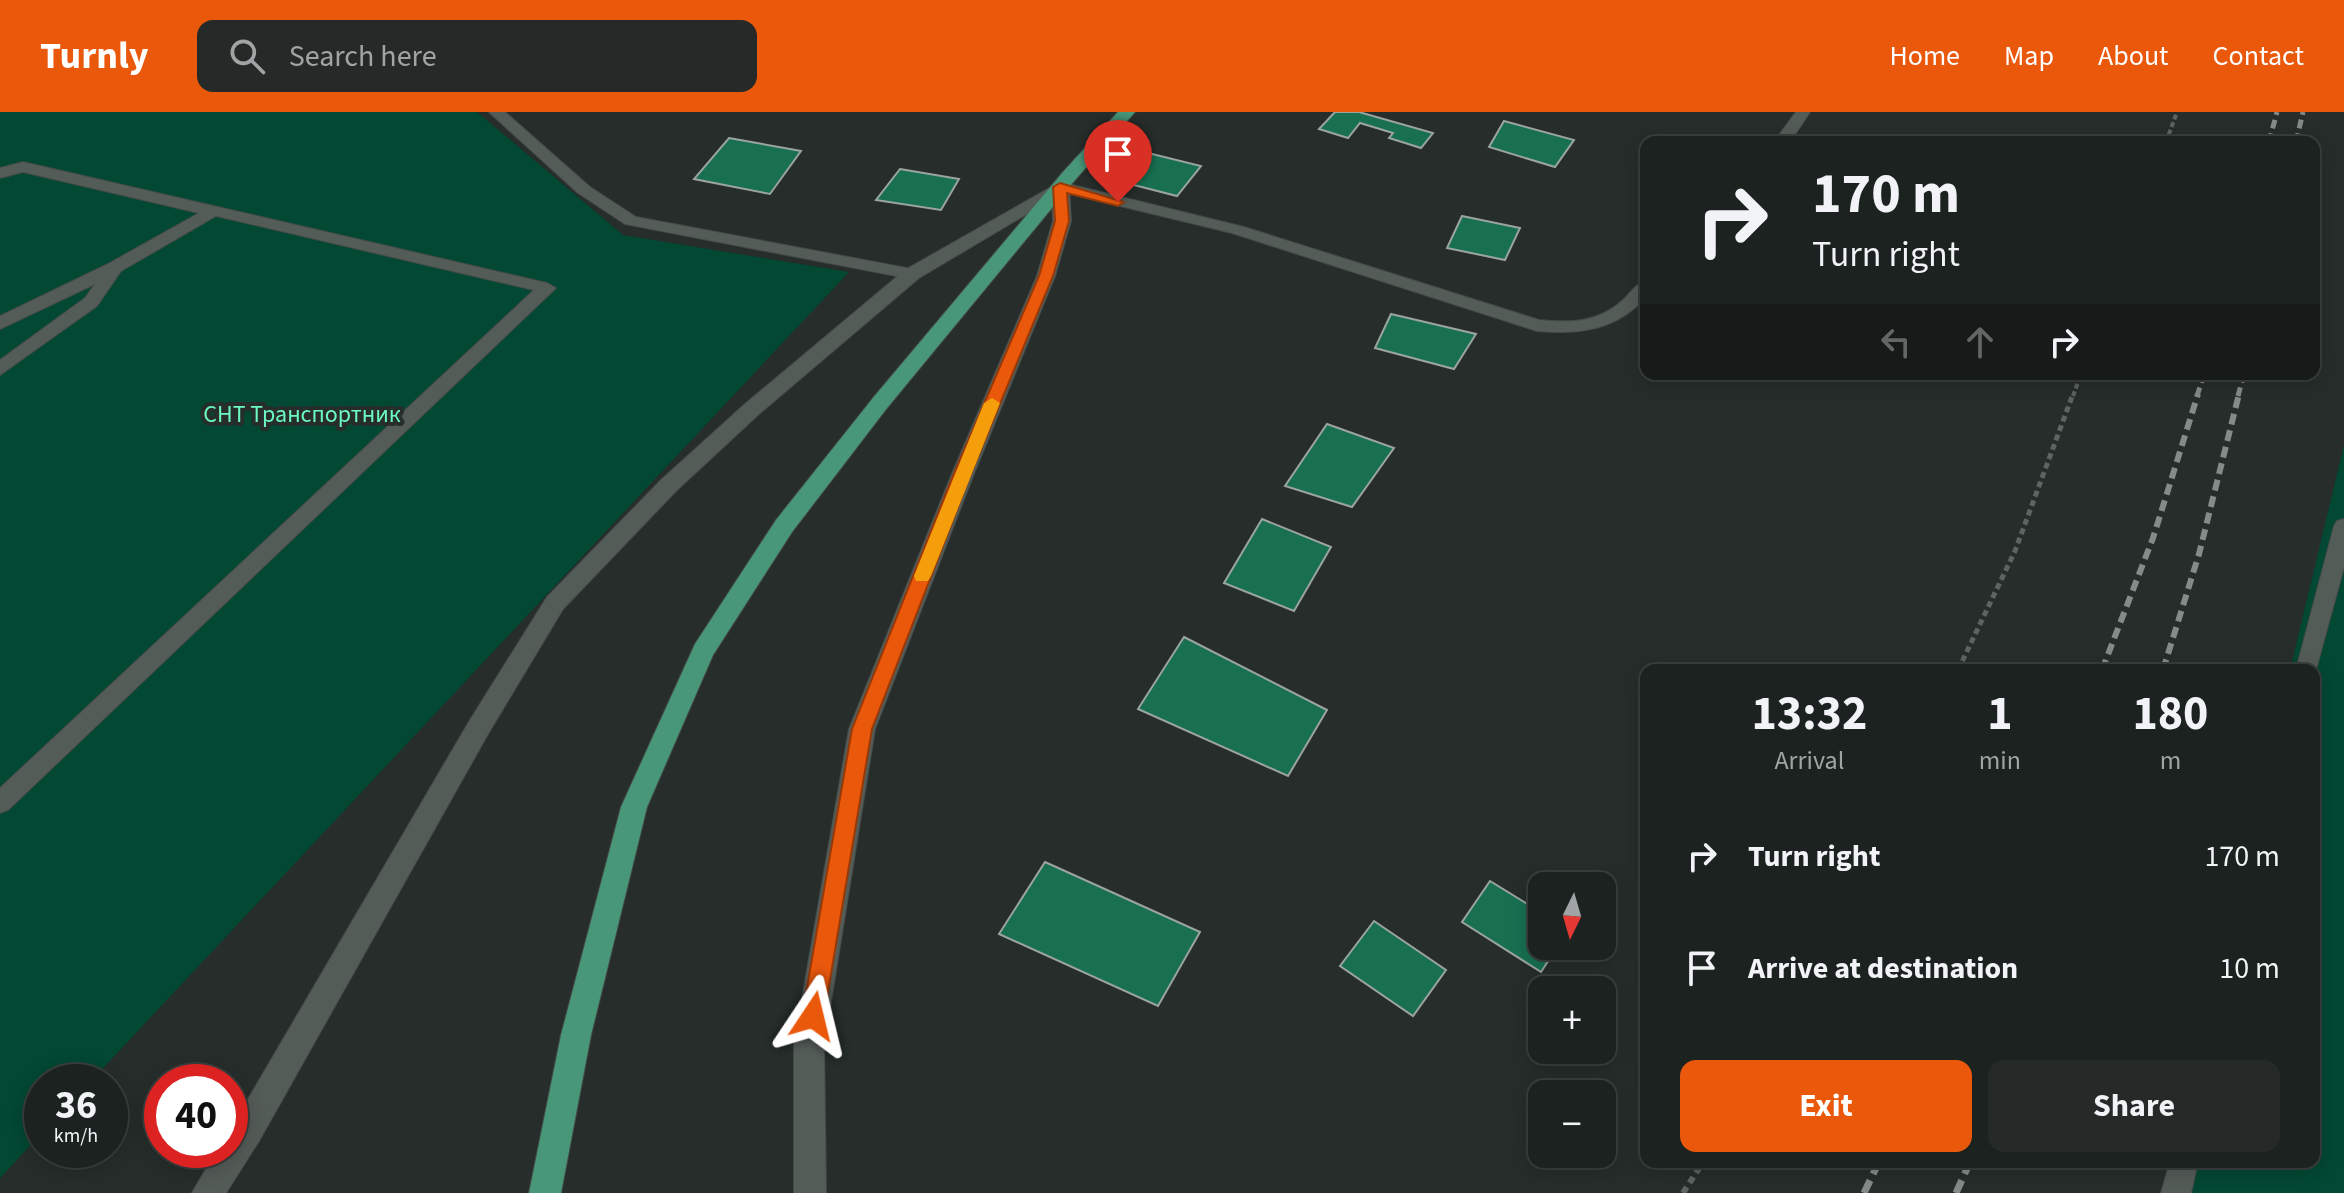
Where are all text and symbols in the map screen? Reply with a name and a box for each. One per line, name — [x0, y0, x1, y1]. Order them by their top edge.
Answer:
search box — [197, 20, 757, 92]
text: Turnly — [40, 29, 149, 83]
icon: search — [225, 34, 269, 78]
text: Search here — [289, 35, 437, 78]
text: Home — [1889, 36, 1960, 76]
text: Map — [2004, 36, 2054, 76]
text: About — [2098, 36, 2169, 76]
text: Contact — [2213, 36, 2304, 76]
pin — [1084, 120, 1152, 202]
icon: arrive — [1096, 132, 1140, 176]
text: 170 m — [1812, 155, 1960, 234]
icon: right — [1680, 168, 1784, 272]
text: Turn right — [1812, 229, 1960, 280]
icon: left — [1874, 320, 1918, 364]
icon: ahead — [1958, 320, 2002, 364]
icon: right — [2042, 320, 2086, 364]
park label: СНТ Транспортник — [203, 397, 401, 432]
text: 13:32 — [1751, 680, 1867, 748]
text: 1 — [1987, 680, 2013, 748]
text: 180 — [2132, 680, 2208, 748]
text: Arrival — [1774, 742, 1844, 779]
text: min — [1979, 742, 2021, 779]
text: m — [2160, 742, 2181, 779]
icon: right — [1680, 834, 1724, 878]
text: Turn right — [1748, 835, 1880, 878]
text: 170 m — [2204, 835, 2280, 878]
north arrow — [1528, 872, 1616, 960]
map controls — [1528, 872, 1616, 1168]
icon: arrive — [1680, 946, 1724, 990]
text: Arrive at destination — [1748, 947, 2018, 990]
text: 10 m — [2219, 947, 2280, 990]
position arrow — [771, 974, 855, 1058]
button: + — [1528, 976, 1616, 1064]
button: Exit — [1680, 1060, 1972, 1152]
button: Share — [1988, 1060, 2280, 1152]
speed limit sign: 40 — [144, 1064, 248, 1168]
text: 36 — [55, 1077, 97, 1134]
button: − — [1528, 1080, 1616, 1168]
text: km/h — [54, 1122, 98, 1150]

